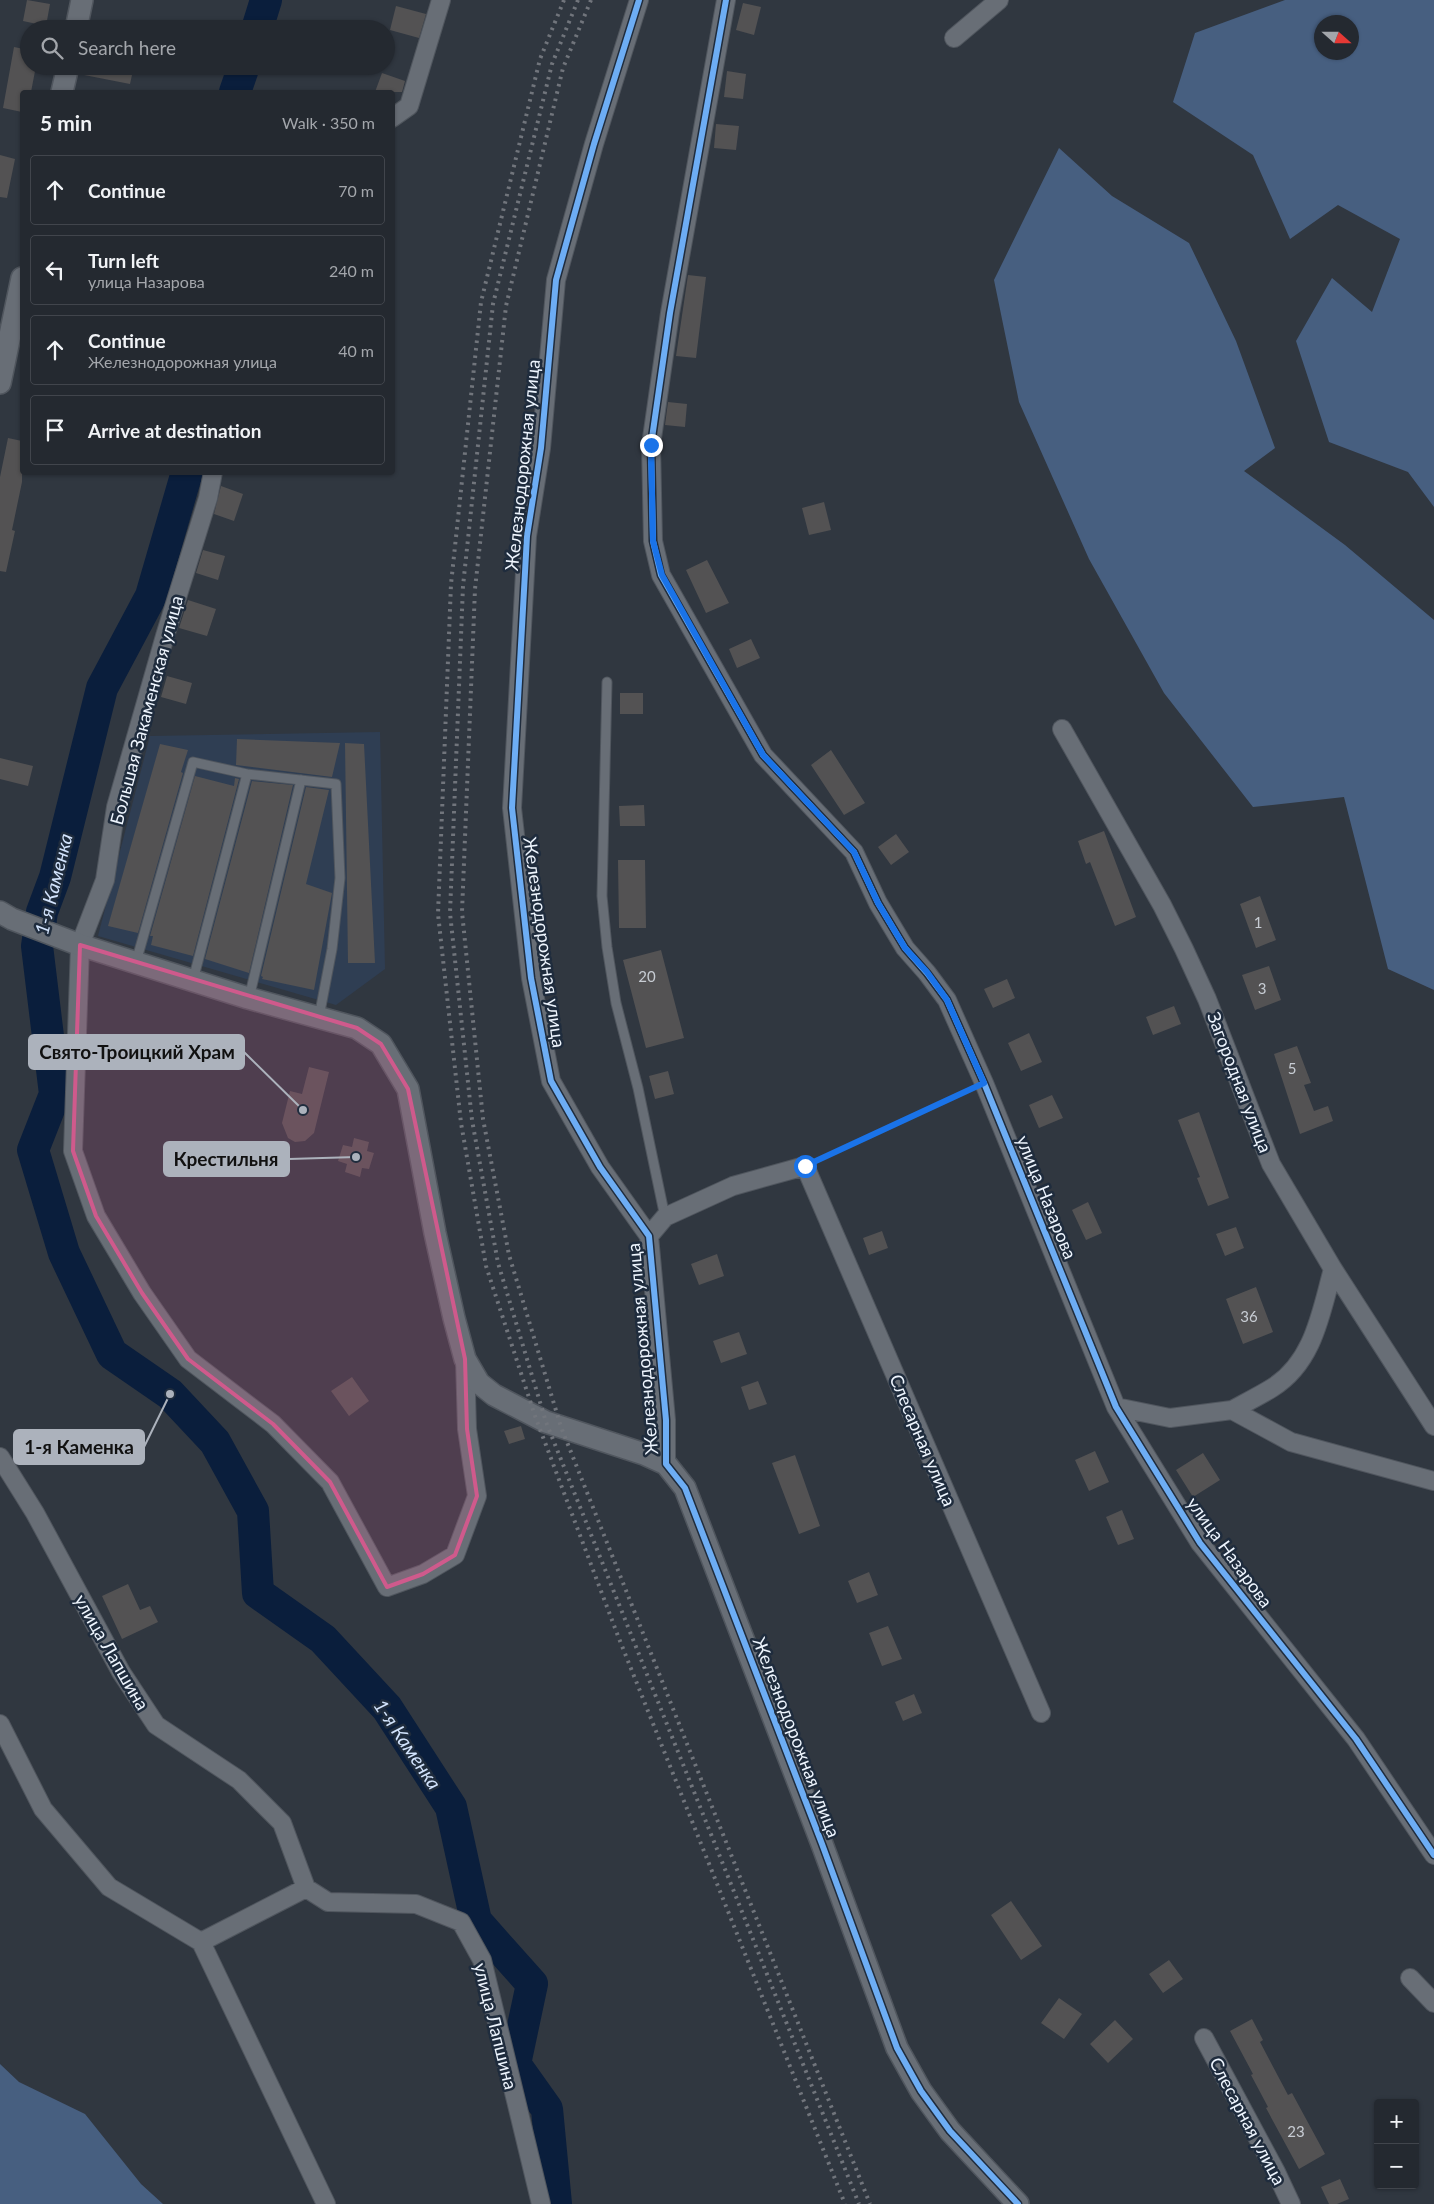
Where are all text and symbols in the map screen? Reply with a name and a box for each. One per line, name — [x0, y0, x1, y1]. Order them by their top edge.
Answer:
north arrow — [1314, 15, 1359, 60]
search box — [20, 20, 395, 75]
icon: search — [38, 34, 66, 62]
text: Search here — [78, 36, 176, 59]
text: 5 min — [40, 110, 92, 135]
text: Walk · 350 m — [282, 113, 375, 132]
icon: ahead — [41, 176, 69, 204]
text: Continue — [88, 179, 166, 202]
text: 70 m — [338, 181, 374, 200]
text: Turn left — [88, 249, 159, 272]
icon: left — [41, 256, 69, 284]
text: 240 m — [329, 261, 374, 280]
text: улица Назарова — [88, 272, 205, 291]
text: Continue — [88, 329, 166, 352]
icon: ahead — [41, 336, 69, 364]
text: 40 m — [338, 341, 374, 360]
text: Железнодорожная улица — [88, 352, 277, 371]
street label: Железнодорожная улица — [500, 358, 544, 572]
icon: arrive — [41, 416, 69, 444]
text: Arrive at destination — [88, 419, 261, 442]
route end — [640, 434, 663, 457]
street label: Большая Закаменская улица — [105, 593, 187, 827]
water label: 1-я Каменка — [29, 831, 77, 937]
street label: Железнодорожная улица — [519, 835, 571, 1049]
house number: 1 — [1254, 913, 1262, 931]
house number: 20 — [638, 967, 656, 985]
house number: 3 — [1258, 979, 1266, 997]
street label: Загородная улица — [1203, 1008, 1277, 1156]
callout: Свято-Троицкий Храм — [29, 1035, 244, 1069]
text: Свято-Троицкий Храм — [39, 1040, 235, 1063]
house number: 5 — [1288, 1059, 1296, 1077]
street label: улица Назарова — [1012, 1132, 1082, 1262]
callout: Крестильня — [164, 1142, 289, 1176]
text: Крестильня — [173, 1147, 279, 1170]
route start — [794, 1155, 817, 1178]
street label: Железнодорожная улица — [622, 1242, 662, 1456]
house number: 36 — [1240, 1307, 1258, 1325]
street label: Слесарная улица — [885, 1371, 961, 1509]
callout: 1-я Каменка — [14, 1430, 144, 1464]
text: 1-я Каменка — [24, 1435, 134, 1458]
street label: улица Назарова — [1182, 1492, 1278, 1612]
street label: улица Лапшина — [70, 1590, 154, 1714]
street label: Железнодорожная улица — [749, 1634, 845, 1840]
water label: 1-я Каменка — [369, 1695, 447, 1793]
street label: улица Лапшина — [470, 1960, 522, 2092]
street label: Слесарная улица — [1205, 2053, 1291, 2189]
map controls — [1374, 2099, 1419, 2189]
button: + — [1374, 2099, 1419, 2144]
house number: 23 — [1287, 2122, 1305, 2140]
button: − — [1374, 2144, 1419, 2189]

